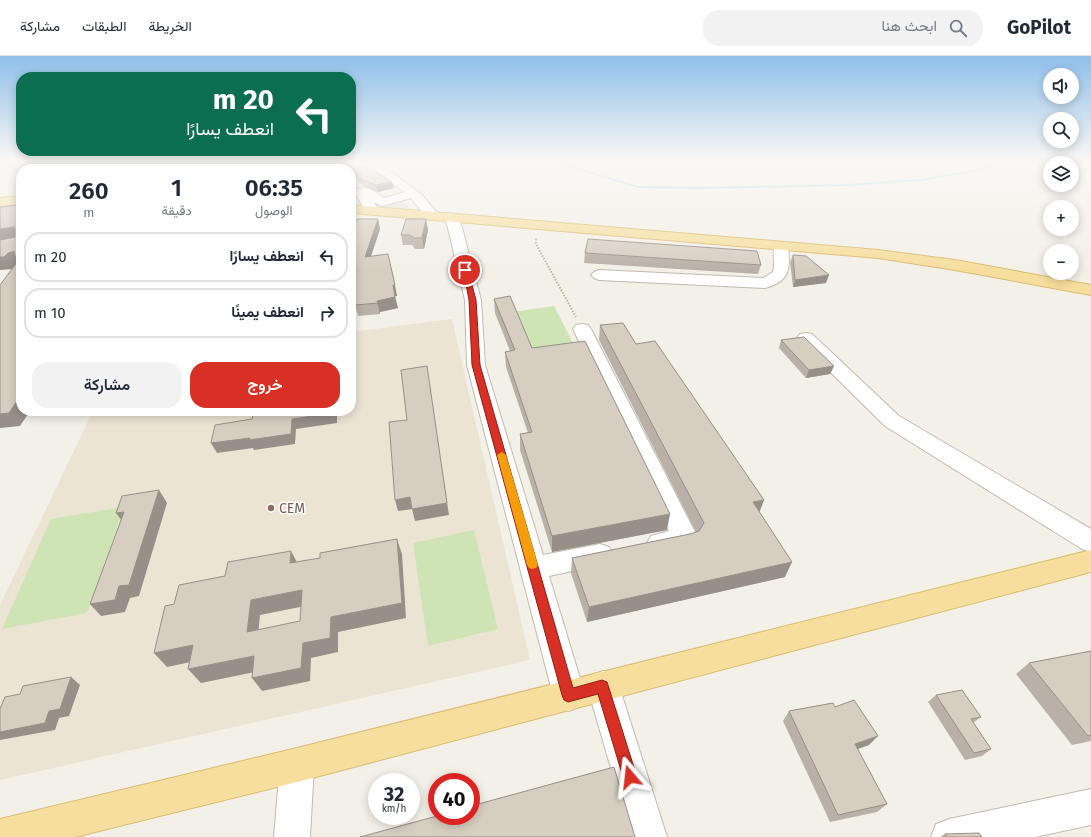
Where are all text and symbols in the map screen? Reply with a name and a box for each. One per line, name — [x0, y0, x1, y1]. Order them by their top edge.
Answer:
search box — [703, 10, 983, 46]
text: GoPilot — [1007, 16, 1071, 39]
text: ابحث هنا — [881, 17, 937, 35]
icon: search — [947, 17, 969, 39]
text: مشاركة — [20, 18, 60, 35]
text: الطبقات — [82, 18, 126, 35]
text: الخريطة — [148, 18, 192, 35]
map controls — [1043, 68, 1079, 280]
button: sound — [1043, 68, 1079, 104]
text: 20 m — [213, 83, 274, 116]
icon: left — [288, 88, 340, 140]
button: search — [1043, 112, 1079, 148]
text: انعطف يسارًا — [186, 118, 274, 140]
button: layers — [1043, 156, 1079, 192]
text: 1 — [171, 174, 182, 202]
text: 06:35 — [245, 174, 303, 202]
text: 260 — [69, 177, 109, 205]
button: + — [1043, 200, 1079, 236]
text: دقيقة — [162, 203, 192, 218]
text: الوصول — [255, 203, 293, 218]
text: m — [83, 205, 94, 220]
button: − — [1043, 244, 1079, 280]
icon: left — [316, 246, 338, 268]
text: انعطف يسارًا — [229, 247, 304, 265]
text: 20 m — [34, 248, 67, 266]
pin — [448, 253, 482, 287]
icon: arrive — [454, 259, 476, 281]
icon: right — [316, 302, 338, 324]
text: انعطف يمينًا — [231, 303, 304, 321]
text: 10 m — [34, 304, 66, 322]
button: مشاركة — [32, 362, 182, 408]
button: خروج — [190, 362, 340, 408]
place label: CEM — [279, 500, 305, 517]
marker: CEM — [266, 503, 276, 513]
position arrow — [609, 756, 651, 798]
speed limit sign: 40 — [428, 773, 480, 825]
text: 32 — [384, 782, 404, 806]
text: km/h — [382, 803, 406, 815]

